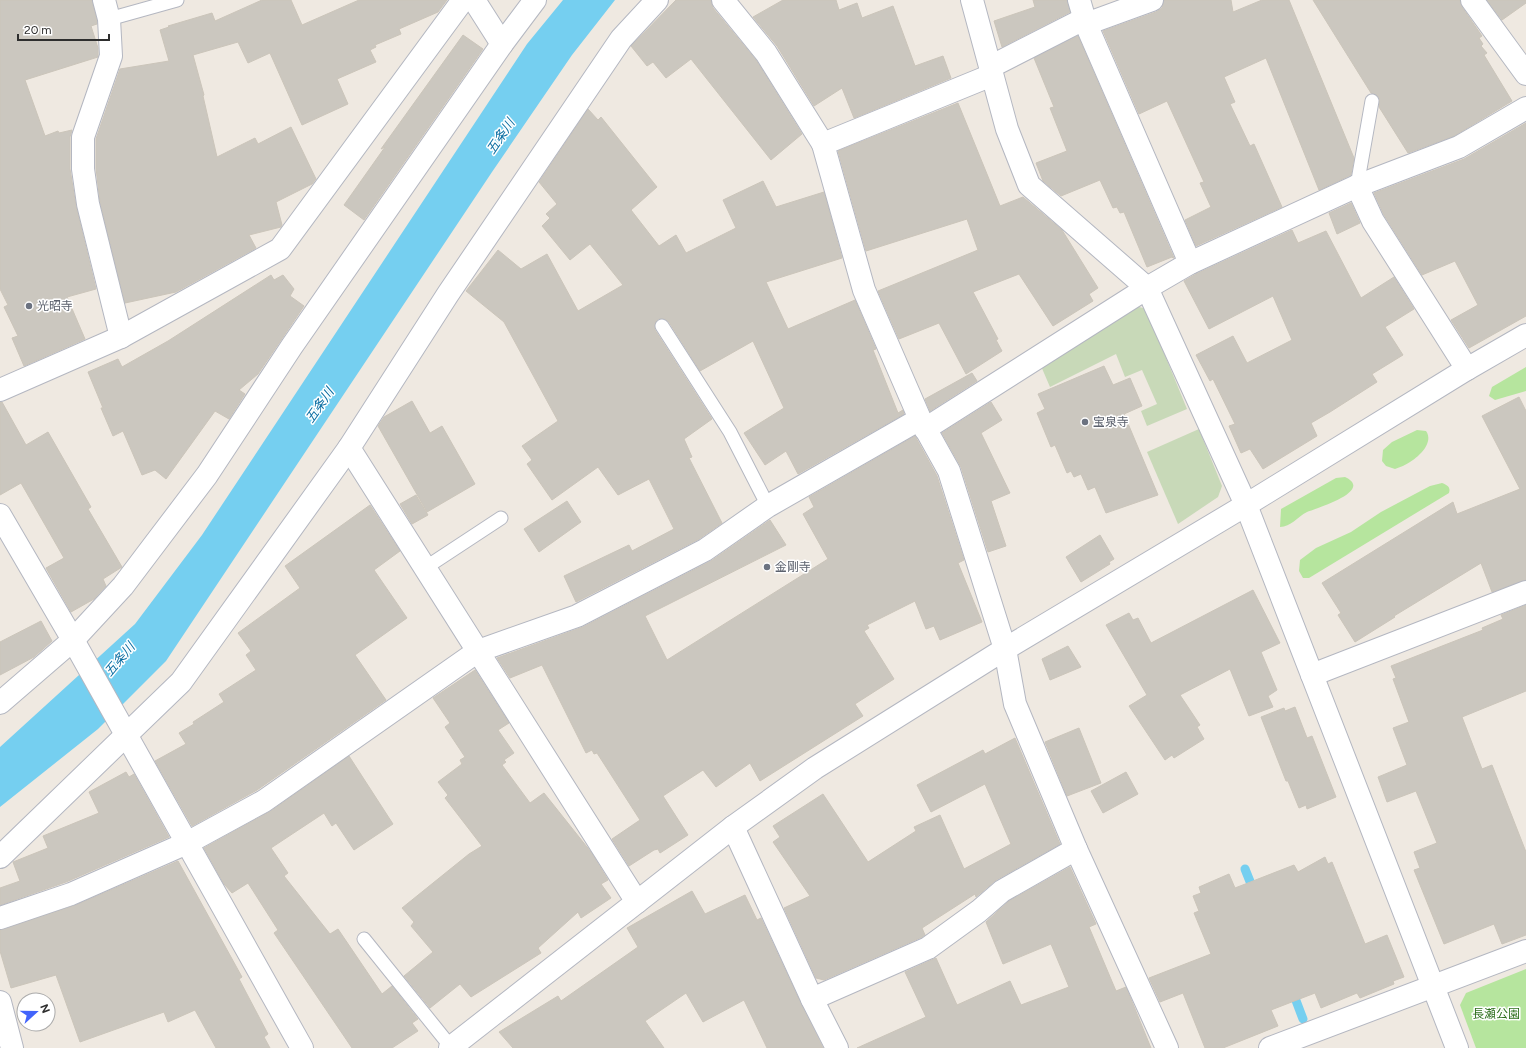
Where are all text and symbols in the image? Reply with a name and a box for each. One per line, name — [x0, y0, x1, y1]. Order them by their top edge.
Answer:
scale bar — [18, 16, 109, 42]
text: 20 m — [24, 23, 52, 37]
water label: 五条川 — [483, 114, 519, 157]
place label: 光昭寺 — [37, 299, 73, 313]
marker: 光昭寺 — [24, 301, 34, 311]
water label: 五条川 — [302, 383, 338, 426]
place label: 宝泉寺 — [1093, 415, 1129, 429]
marker: 宝泉寺 — [1080, 417, 1090, 427]
place label: 金剛寺 — [775, 560, 811, 574]
marker: 金剛寺 — [762, 562, 772, 572]
water label: 五条川 — [101, 638, 139, 679]
north arrow — [16, 992, 56, 1032]
text: N — [37, 1002, 52, 1015]
park label: 長瀬公園 — [1472, 1007, 1520, 1021]

